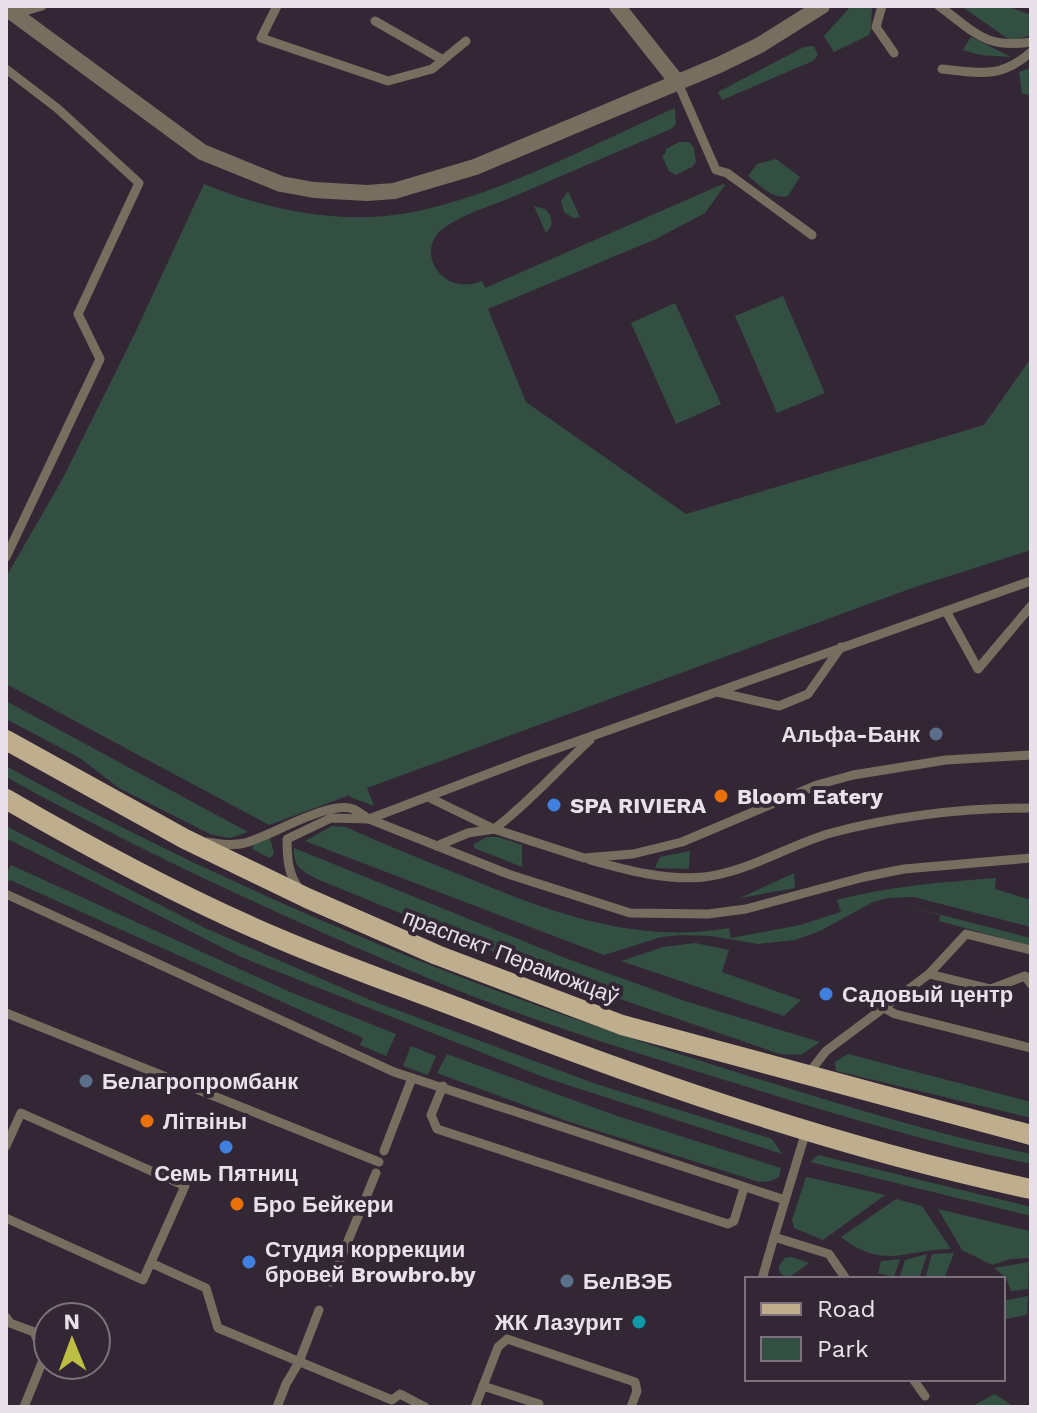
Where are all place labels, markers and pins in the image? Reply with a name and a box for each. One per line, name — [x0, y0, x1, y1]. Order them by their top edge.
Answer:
place label: Альфа-Банк — [781, 722, 921, 747]
marker: Альфа-Банк — [927, 725, 945, 743]
place label: Bloom Eatery — [737, 784, 884, 809]
marker: Bloom Eatery — [712, 787, 730, 805]
place label: SPA RIVIERA — [570, 793, 706, 818]
marker: SPA RIVIERA — [545, 796, 563, 814]
place label: Садовый центр — [842, 982, 1013, 1007]
marker: Садовый центр — [817, 985, 835, 1003]
place label: Белагропромбанк — [102, 1069, 299, 1094]
marker: Белагропромбанк — [77, 1072, 95, 1090]
place label: Літвіны — [163, 1109, 247, 1134]
marker: Літвіны — [138, 1112, 156, 1130]
marker: Семь Пятниц — [217, 1138, 235, 1156]
place label: Семь Пятниц — [154, 1161, 298, 1186]
place label: Бро Бейкери — [253, 1192, 394, 1217]
marker: Бро Бейкери — [228, 1195, 246, 1213]
place label: Студия коррекции бровей Browbro.by — [265, 1237, 476, 1287]
marker: Студия коррекции бровей Browbro.by — [240, 1253, 258, 1271]
place label: БелВЭБ — [583, 1269, 673, 1294]
marker: БелВЭБ — [558, 1272, 576, 1290]
place label: ЖК Лазурит — [494, 1310, 623, 1335]
marker: ЖК Лазурит — [630, 1313, 648, 1331]

